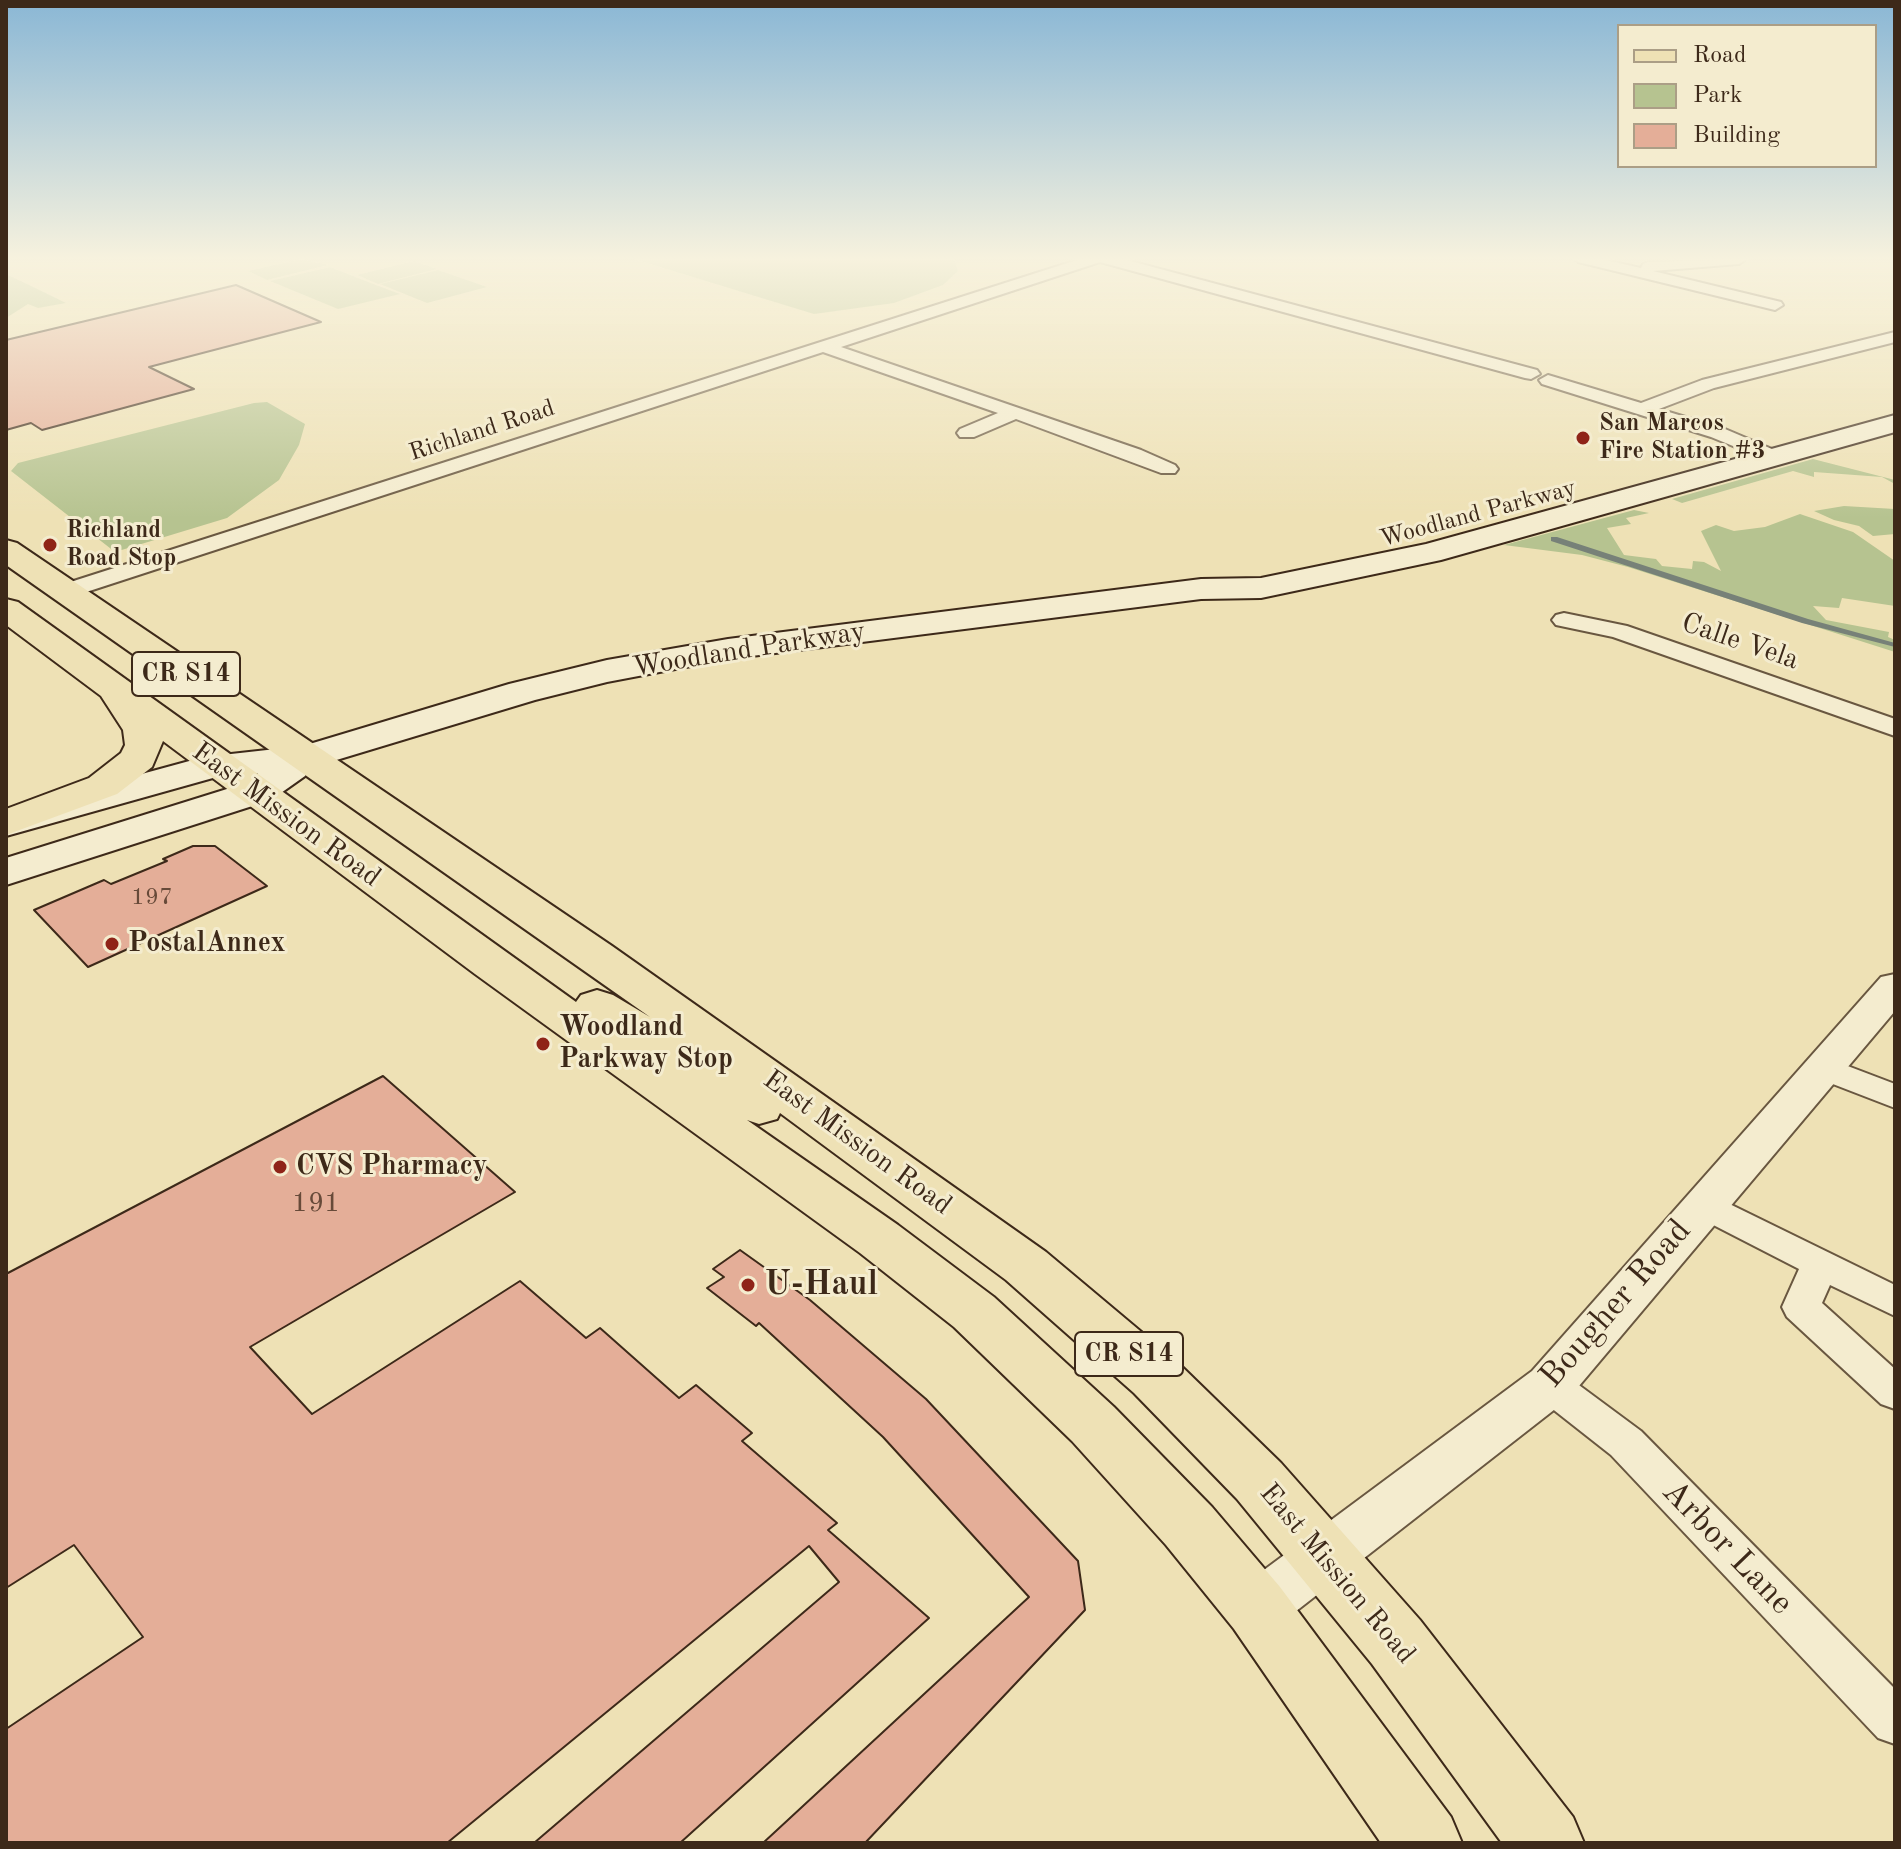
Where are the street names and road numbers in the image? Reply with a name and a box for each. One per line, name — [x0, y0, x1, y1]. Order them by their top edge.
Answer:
street label: Richland Road — [406, 394, 558, 468]
street label: Woodland Parkway — [1377, 474, 1579, 554]
street label: Calle Vela — [1677, 606, 1803, 678]
street label: Woodland Parkway — [630, 615, 868, 685]
road number: CR S14 — [132, 652, 240, 696]
street label: East Mission Road — [185, 735, 387, 895]
street label: East Mission Road — [756, 1063, 958, 1223]
street label: Bougher Road — [1532, 1211, 1700, 1397]
road number: CR S14 — [1075, 1332, 1183, 1376]
street label: Arbor Lane — [1653, 1472, 1801, 1624]
street label: East Mission Road — [1252, 1477, 1422, 1671]

